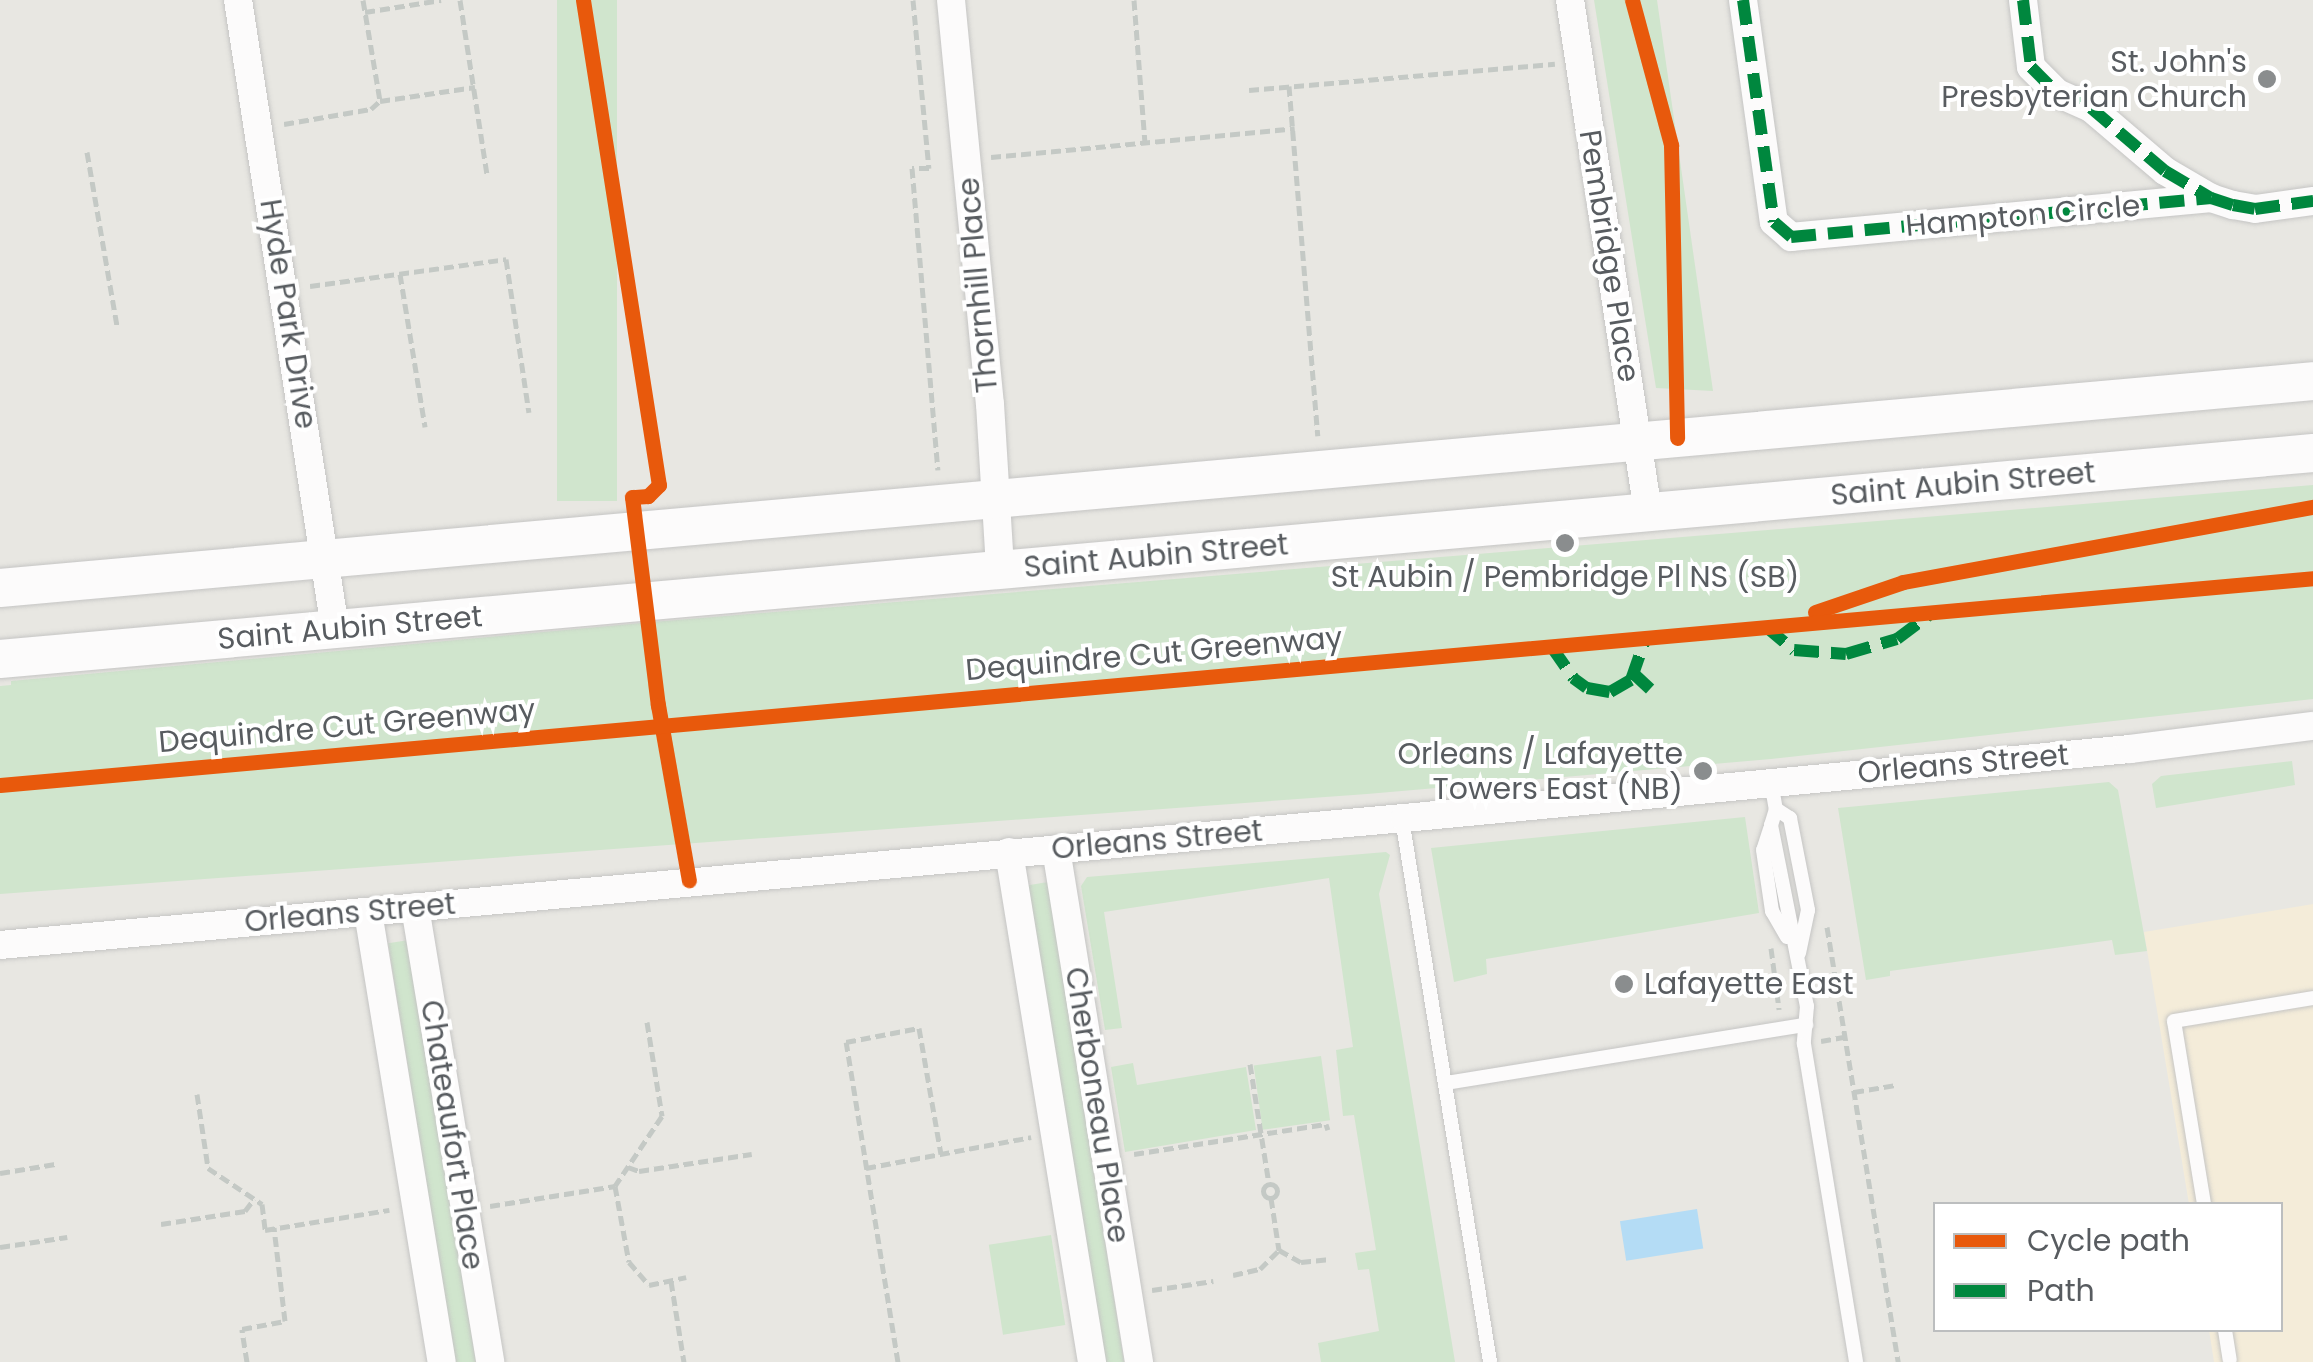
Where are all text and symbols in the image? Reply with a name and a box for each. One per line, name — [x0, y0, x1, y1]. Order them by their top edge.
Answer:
place label: St. John's Presbyterian Church — [1941, 44, 2247, 114]
marker: St. John's Presbyterian Church — [2256, 68, 2278, 90]
street label: Pembridge Place — [1571, 127, 1647, 385]
street label: Thornhill Place — [951, 176, 1005, 394]
street label: Hampton Circle — [1904, 188, 2142, 244]
street label: Hyde Park Drive — [252, 197, 324, 431]
street label: Saint Aubin Street — [1829, 454, 2097, 514]
street label: Saint Aubin Street — [1022, 526, 1290, 586]
marker: St Aubin / Pembridge Pl NS (SB) — [1554, 532, 1576, 554]
place label: St Aubin / Pembridge Pl NS (SB) — [1331, 559, 1799, 595]
street label: Saint Aubin Street — [216, 598, 484, 658]
street label: Dequindre Cut Greenway — [964, 620, 1344, 688]
street label: Dequindre Cut Greenway — [157, 692, 537, 760]
place label: Orleans / Lafayette Towers East (NB) — [1397, 736, 1683, 806]
street label: Orleans Street — [1856, 737, 2070, 791]
marker: Orleans / Lafayette Towers East (NB) — [1692, 760, 1714, 782]
street label: Orleans Street — [1050, 813, 1264, 867]
street label: Orleans Street — [243, 886, 457, 940]
street label: Cherboneau Place — [1057, 965, 1137, 1245]
place label: Lafayette East — [1644, 966, 1854, 1002]
marker: Lafayette East — [1613, 973, 1635, 995]
street label: Chateaufort Place — [413, 998, 491, 1272]
legend — [1933, 1202, 2283, 1332]
text: Cycle path — [2027, 1219, 2190, 1262]
text: Path — [2027, 1269, 2095, 1312]

